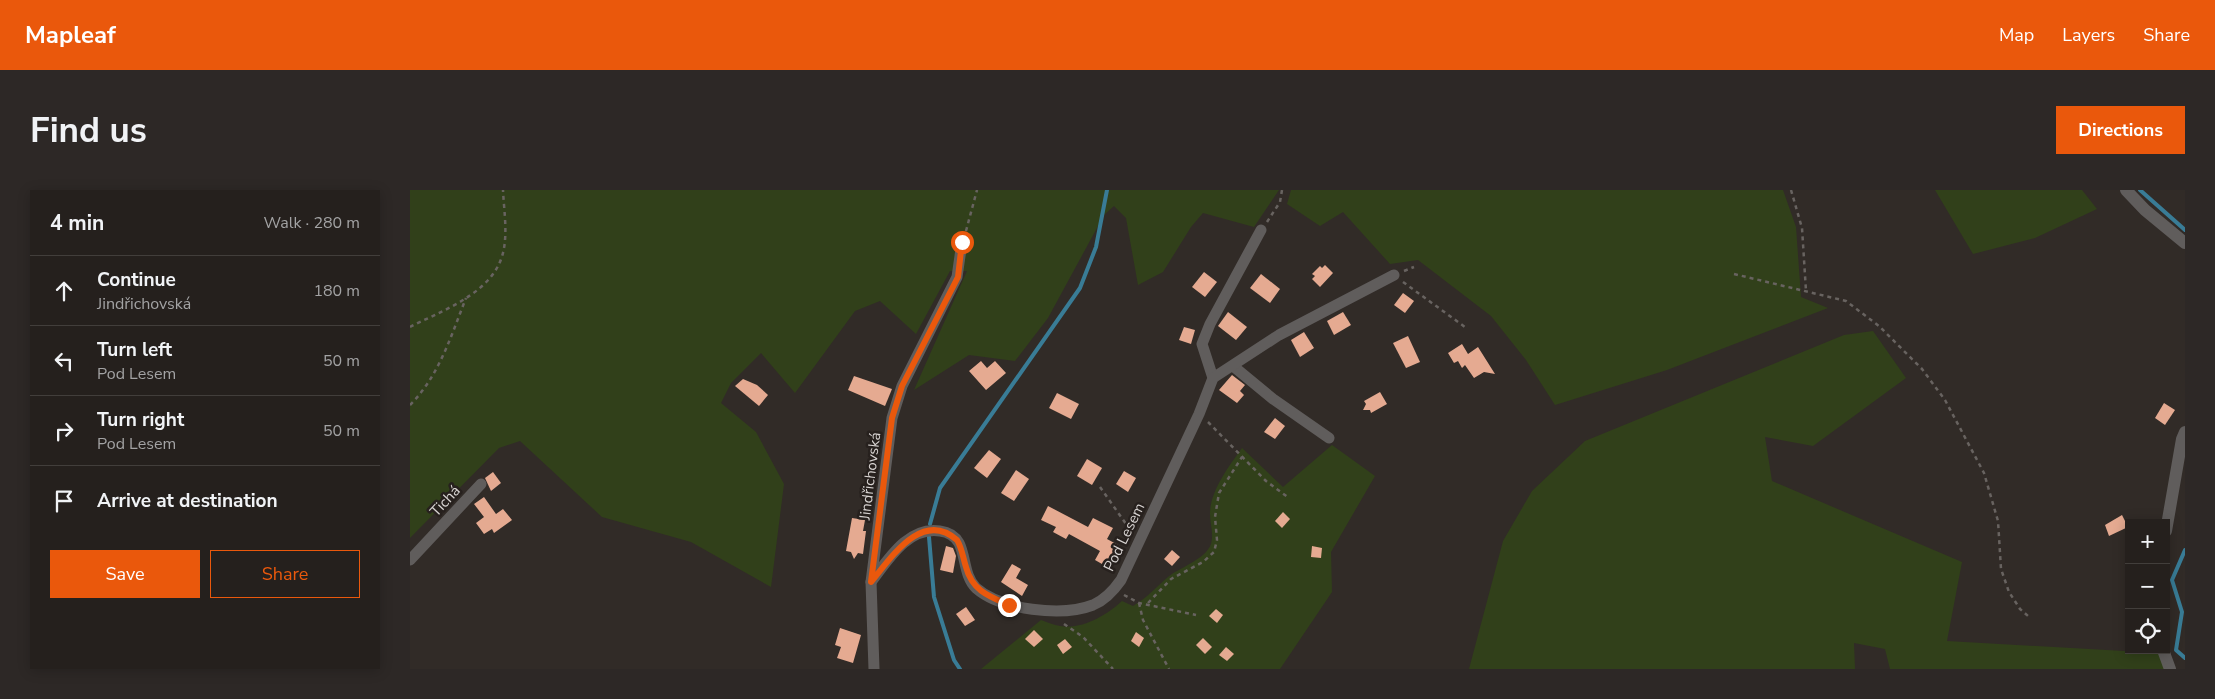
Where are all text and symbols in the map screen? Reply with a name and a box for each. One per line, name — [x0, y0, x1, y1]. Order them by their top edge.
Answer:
text: Mapleaf — [25, 19, 116, 51]
text: Map — [1999, 23, 2034, 47]
text: Layers — [2062, 23, 2115, 47]
text: Share — [2143, 23, 2190, 47]
button: Directions — [2056, 106, 2185, 154]
text: Find us — [30, 107, 147, 154]
text: 4 min — [50, 209, 104, 237]
text: Walk · 280 m — [264, 212, 360, 234]
route start — [951, 231, 974, 254]
text: Continue — [97, 267, 176, 293]
icon: ahead — [50, 277, 78, 305]
text: 180 m — [313, 280, 360, 302]
text: Jindřichovská — [97, 293, 191, 315]
text: Turn left — [97, 337, 172, 363]
icon: left — [50, 347, 78, 375]
text: 50 m — [323, 350, 360, 372]
text: Pod Lesem — [97, 363, 176, 385]
text: Turn right — [97, 407, 184, 433]
icon: right — [50, 417, 78, 445]
text: 50 m — [323, 420, 360, 442]
street label: Jindřichovská — [855, 431, 885, 522]
text: Pod Lesem — [97, 433, 176, 455]
street label: Tichá — [425, 481, 465, 521]
icon: arrive — [50, 487, 78, 515]
text: Arrive at destination — [97, 488, 278, 514]
street label: Pod Lesem — [1099, 499, 1149, 575]
map controls — [2125, 519, 2170, 654]
button: + — [2125, 519, 2170, 564]
button: Save — [50, 550, 200, 598]
button: Share — [210, 550, 360, 598]
button: − — [2125, 564, 2170, 609]
route end — [998, 594, 1021, 617]
button: locate — [2125, 609, 2170, 654]

